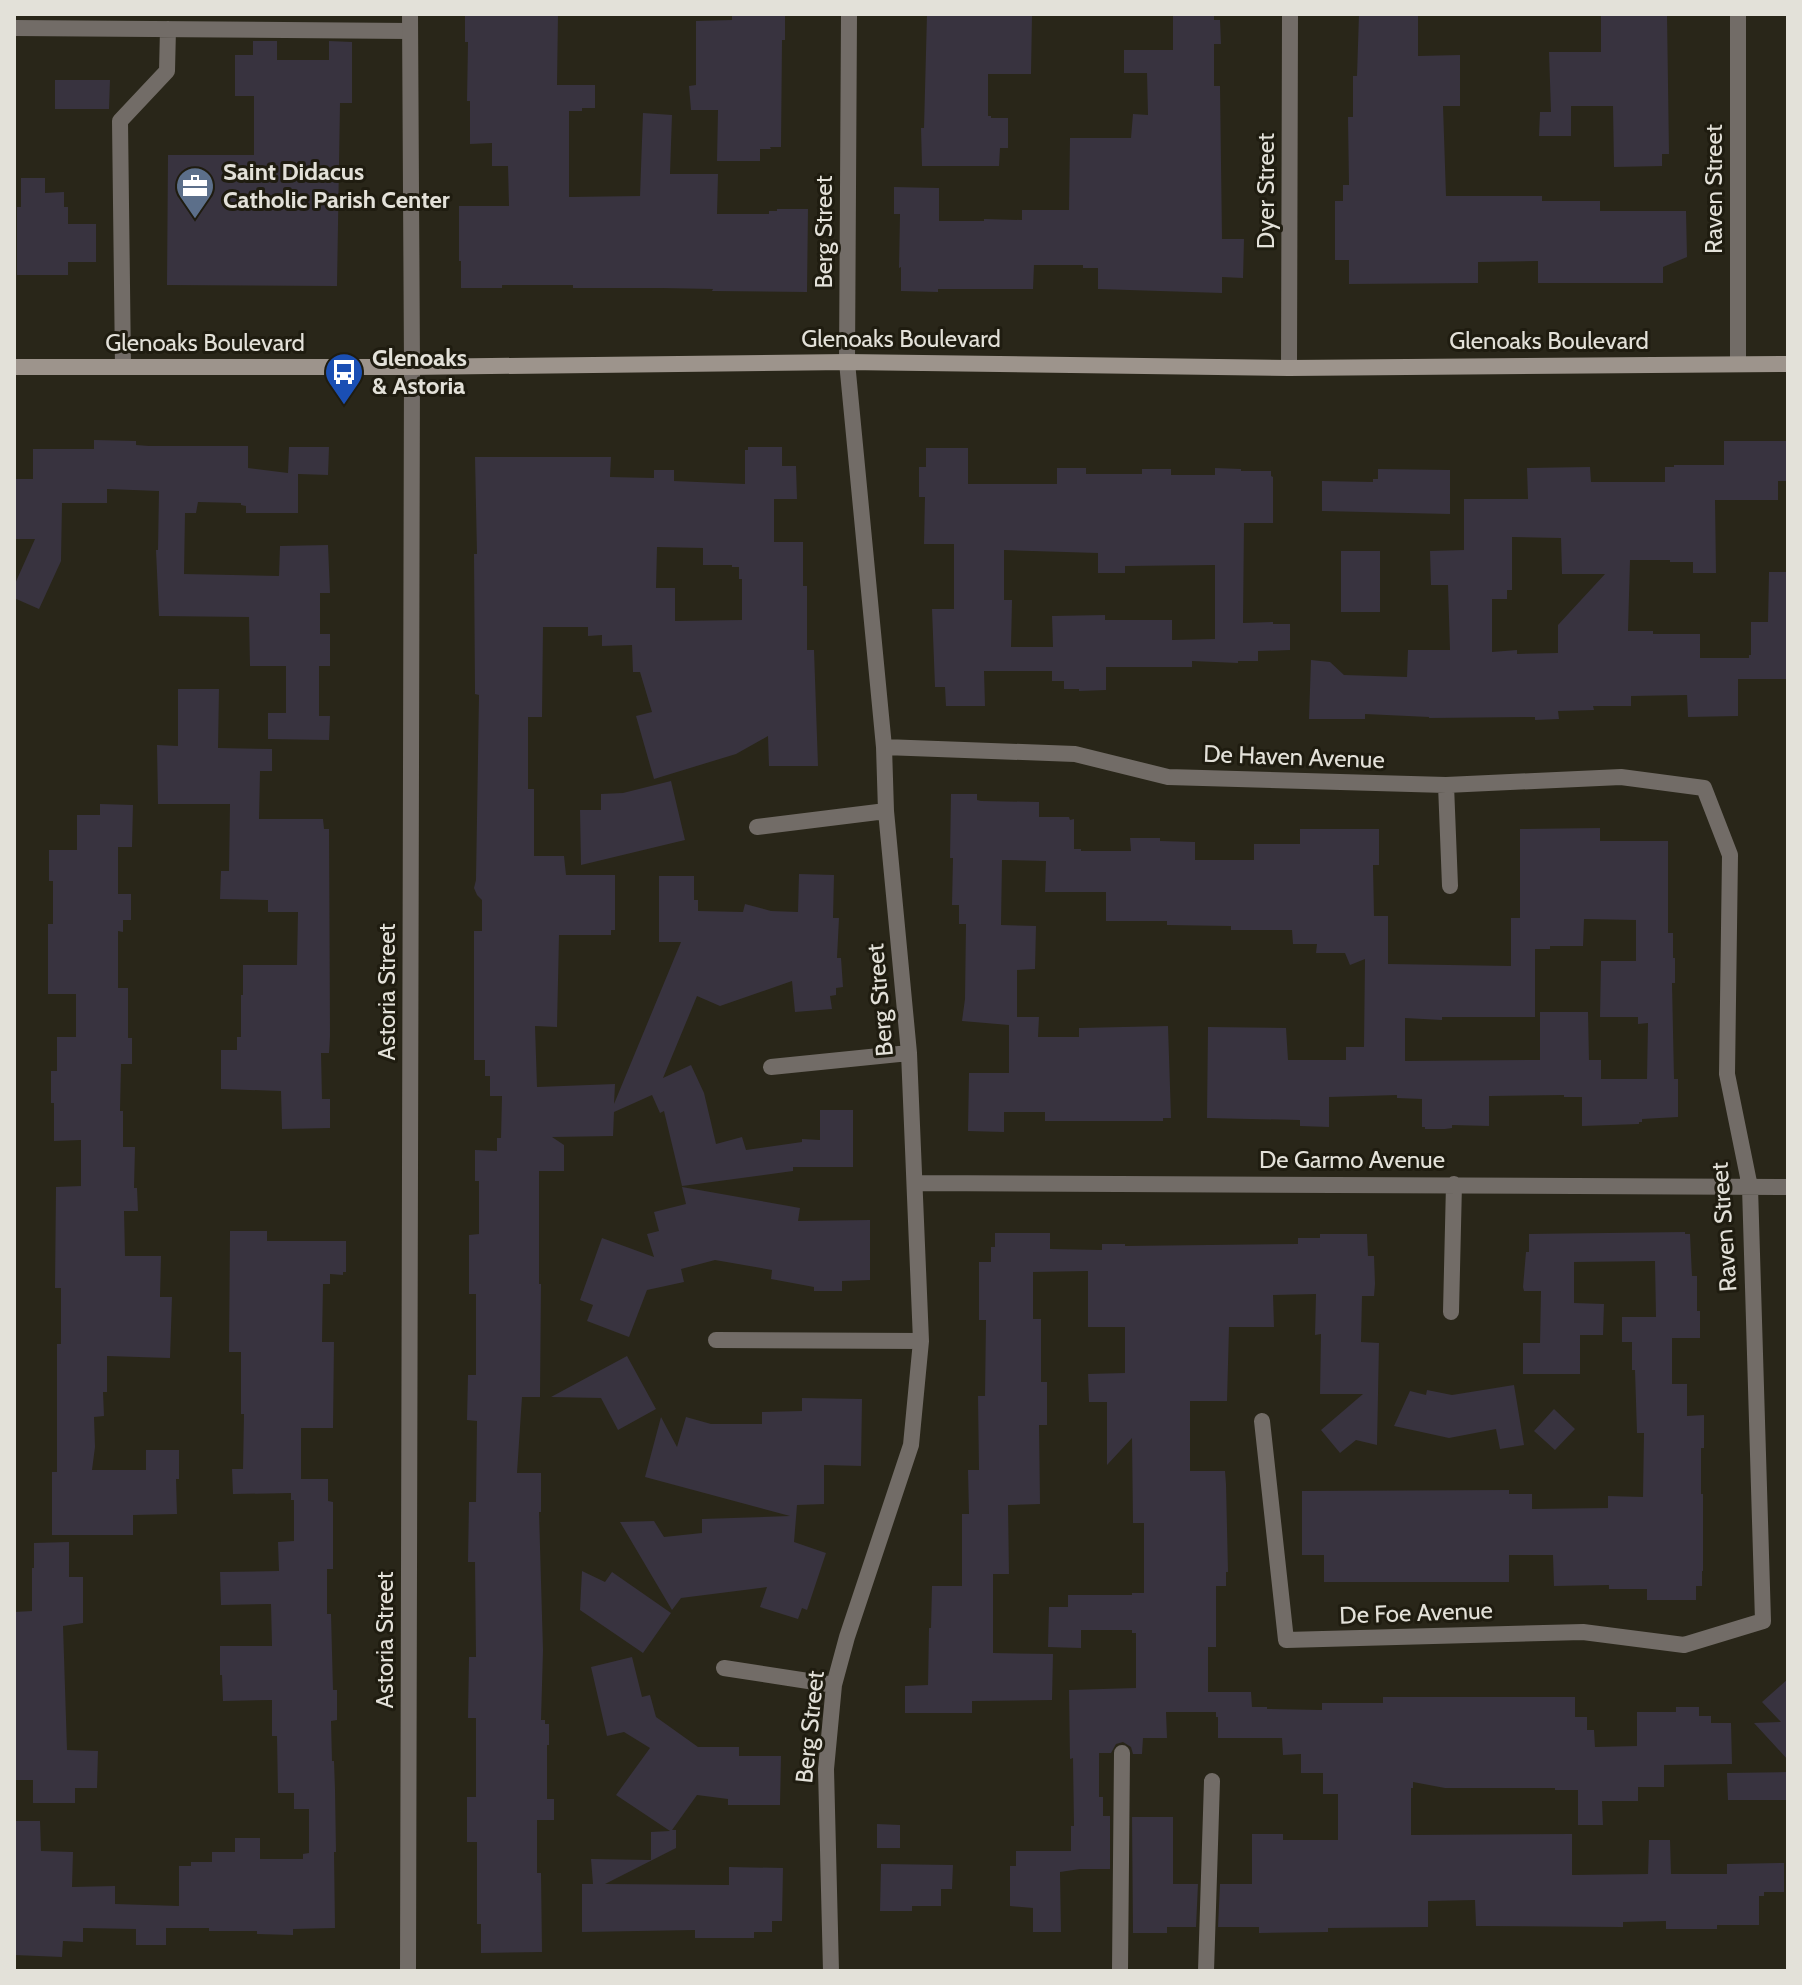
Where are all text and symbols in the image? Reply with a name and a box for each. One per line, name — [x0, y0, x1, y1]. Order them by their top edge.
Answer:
street label: Raven Street — [1699, 124, 1728, 254]
street label: Dyer Street — [1251, 133, 1280, 249]
place label: Saint Didacus Catholic Parish Center — [223, 157, 450, 214]
office icon: Saint Didacus Catholic Parish Center — [174, 165, 216, 220]
street label: Berg Street — [809, 175, 838, 289]
street label: Glenoaks Boulevard — [801, 324, 1001, 353]
street label: Glenoaks Boulevard — [1449, 326, 1649, 355]
street label: Glenoaks Boulevard — [105, 328, 305, 357]
place label: Glenoaks & Astoria — [372, 343, 467, 400]
bus stop icon: Glenoaks & Astoria — [323, 351, 365, 406]
street label: De Haven Avenue — [1203, 739, 1385, 774]
street label: Astoria Street — [372, 923, 401, 1061]
street label: Berg Street — [860, 942, 899, 1058]
street label: De Garmo Avenue — [1259, 1145, 1445, 1174]
street label: Raven Street — [1705, 1161, 1742, 1293]
street label: Astoria Street — [370, 1571, 399, 1709]
street label: De Foe Avenue — [1339, 1595, 1493, 1630]
street label: Berg Street — [789, 1669, 830, 1785]

